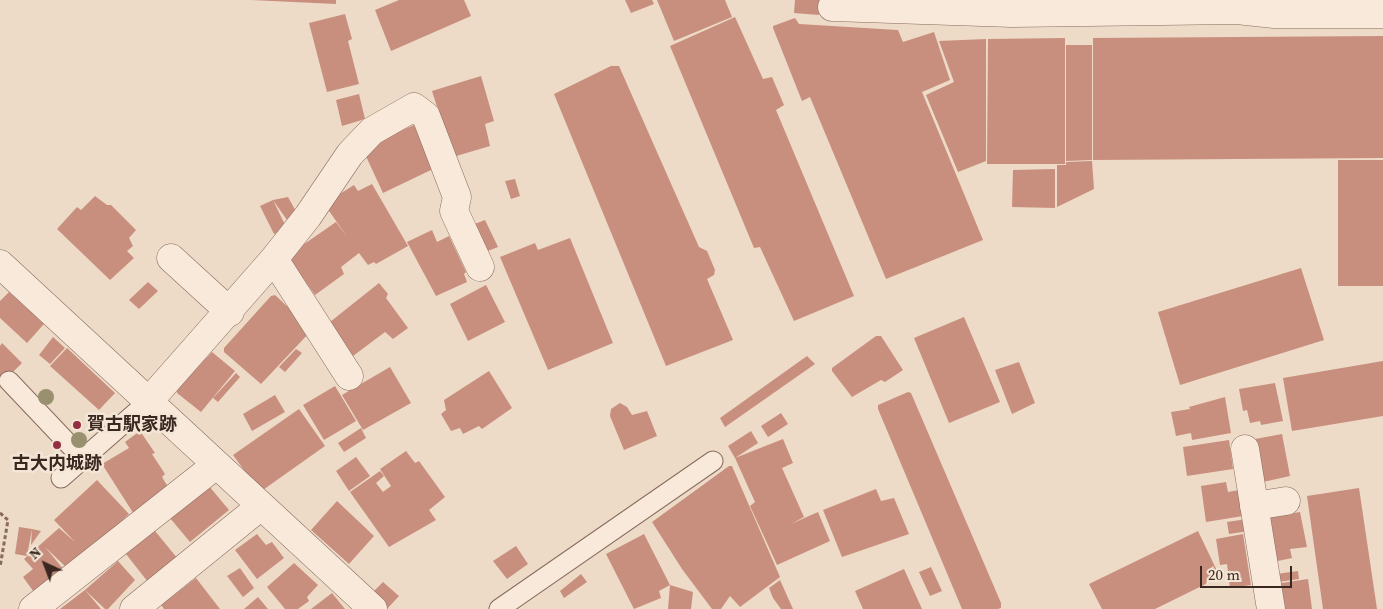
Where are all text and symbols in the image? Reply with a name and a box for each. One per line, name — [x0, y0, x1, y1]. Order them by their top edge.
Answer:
place label: 賀古駅家跡 — [87, 414, 177, 436]
marker: 賀古駅家跡 — [71, 419, 83, 431]
marker: 古大内城跡 — [51, 439, 63, 451]
place label: 古大内城跡 — [12, 453, 102, 475]
north arrow — [20, 539, 70, 589]
text: N — [24, 542, 45, 564]
scale bar — [1203, 556, 1296, 588]
text: 20 m — [1208, 564, 1240, 585]

